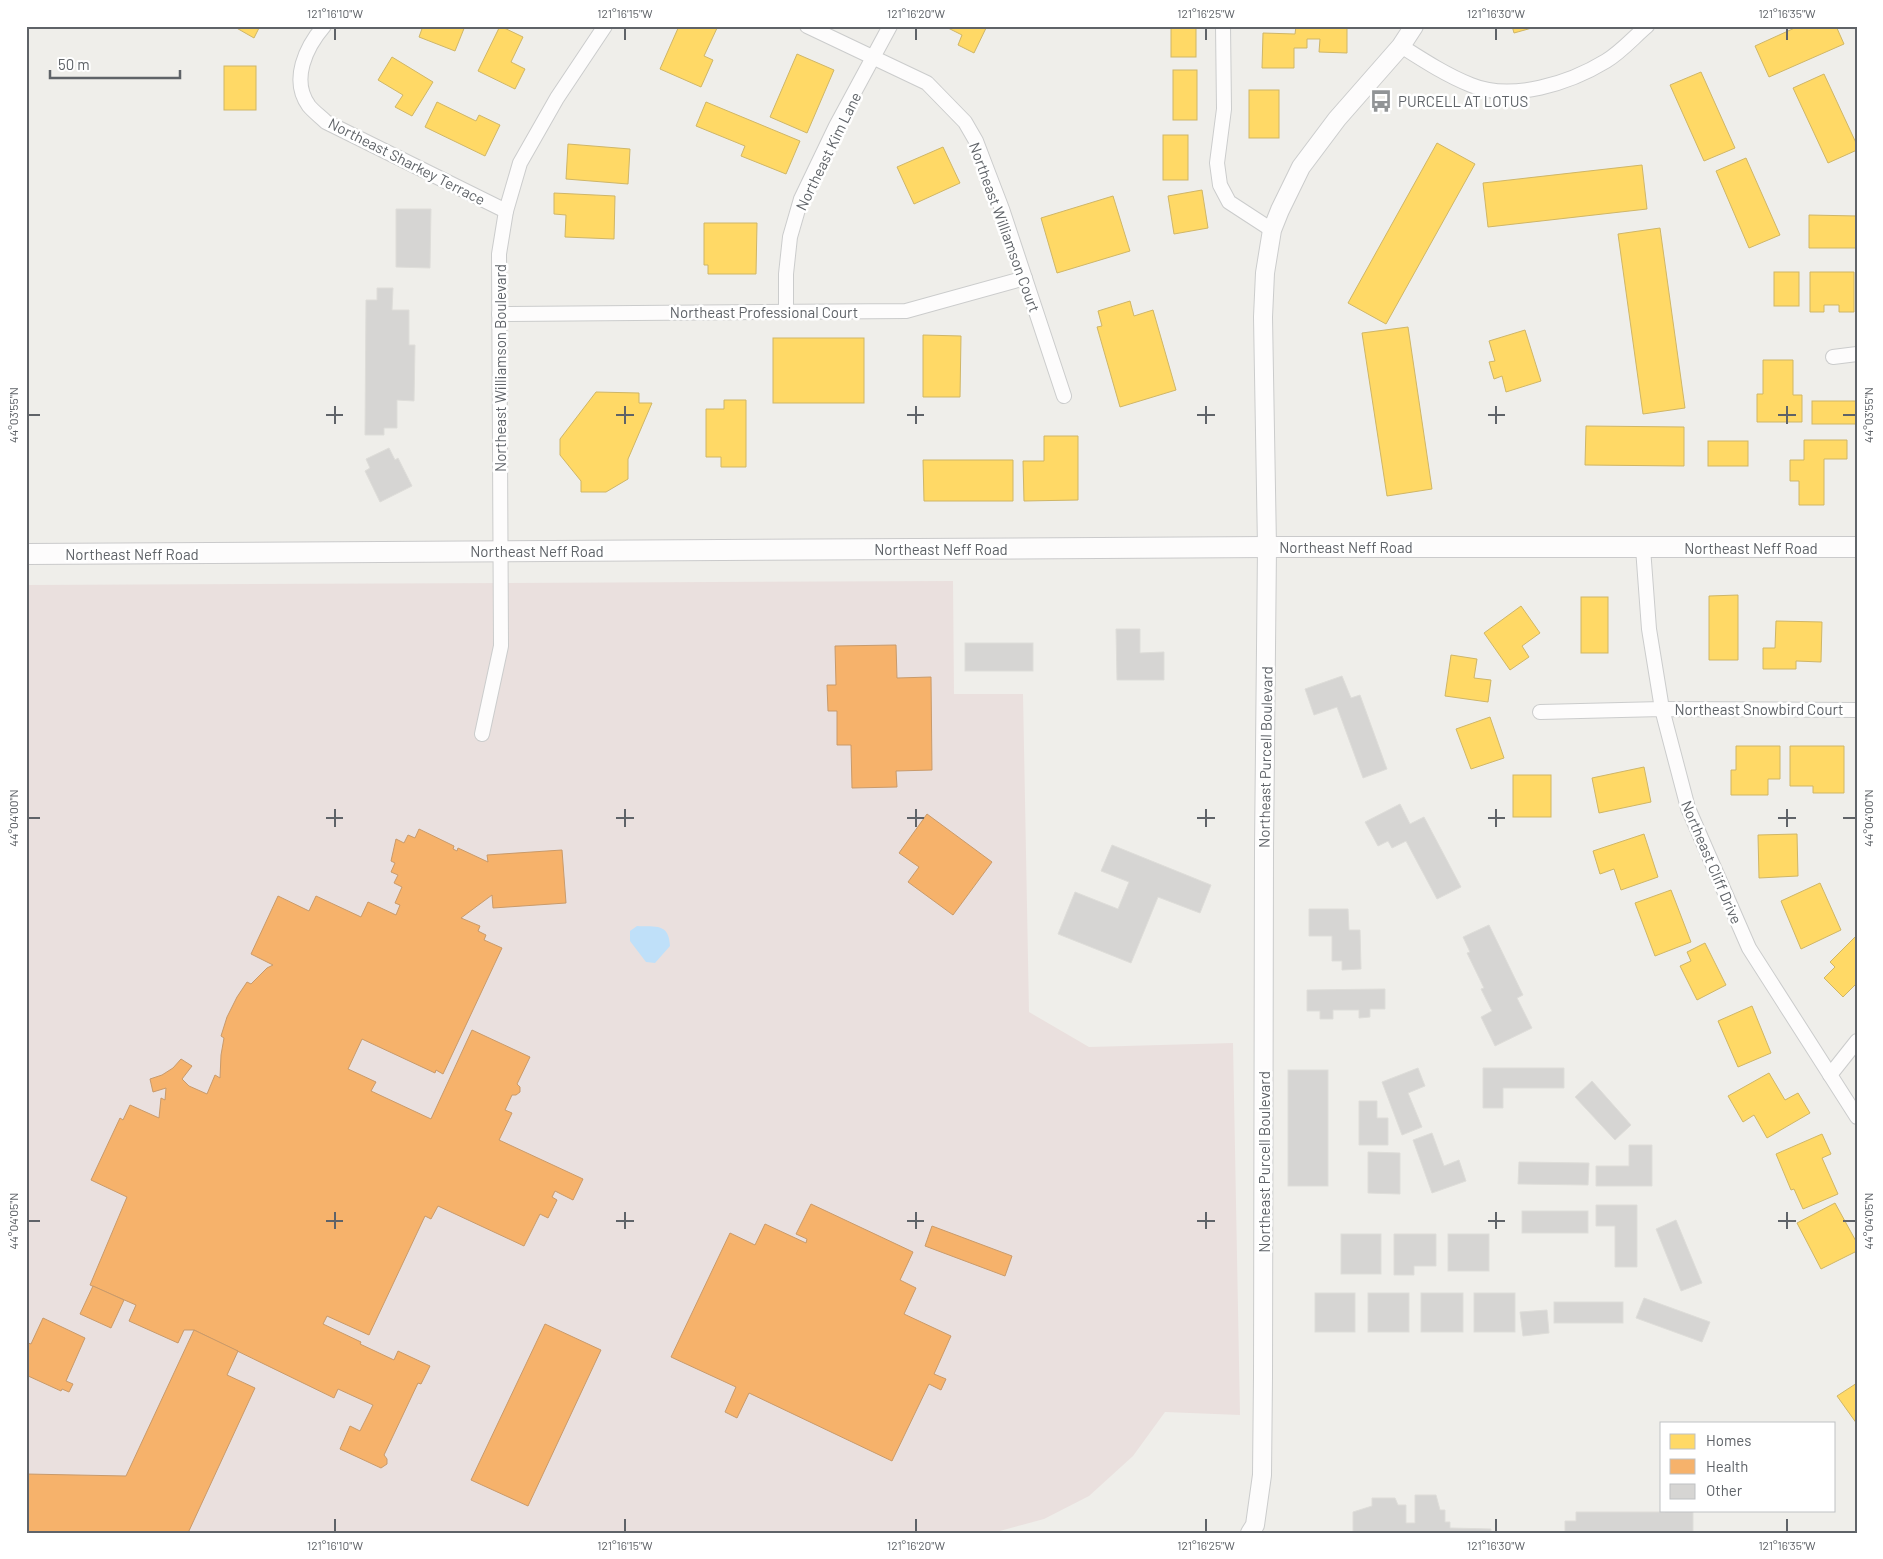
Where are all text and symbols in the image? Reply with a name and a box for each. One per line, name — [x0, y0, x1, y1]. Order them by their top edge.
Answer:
text: 121°16'10"W — [307, 6, 363, 20]
text: 121°16'15"W — [597, 6, 653, 20]
text: 121°16'20"W — [887, 6, 946, 20]
text: 121°16'25"W — [1177, 6, 1235, 20]
text: 121°16'30"W — [1467, 6, 1525, 20]
text: 121°16'35"W — [1758, 6, 1816, 20]
scale bar — [50, 48, 180, 80]
text: 50 m — [58, 55, 90, 73]
bus stop icon: PURCELL AT LOTUS — [1368, 88, 1394, 114]
street label: Northeast Kim Lane — [792, 89, 864, 213]
place label: PURCELL AT LOTUS — [1398, 92, 1528, 110]
street label: Northeast Sharkey Terrace — [326, 114, 488, 208]
street label: Northeast Williamson Court — [966, 140, 1044, 314]
street label: Northeast Williamson Boulevard — [491, 264, 509, 472]
street label: Northeast Professional Court — [670, 303, 858, 321]
text: 44°03'55"N — [6, 387, 20, 443]
text: 44°03'55"N — [1861, 387, 1875, 443]
street label: Northeast Neff Road — [1279, 538, 1413, 556]
street label: Northeast Neff Road — [1684, 539, 1818, 557]
street label: Northeast Neff Road — [874, 540, 1008, 558]
street label: Northeast Neff Road — [470, 542, 604, 560]
street label: Northeast Neff Road — [65, 545, 199, 563]
street label: Northeast Purcell Boulevard — [1254, 666, 1276, 848]
street label: Northeast Snowbird Court — [1674, 700, 1844, 718]
text: 44°04'00"N — [6, 789, 20, 847]
text: 44°04'00"N — [1861, 789, 1875, 847]
street label: Northeast Cliff Drive — [1678, 798, 1746, 926]
street label: Northeast Purcell Boulevard — [1255, 1071, 1273, 1253]
text: 44°04'05"N — [6, 1193, 20, 1249]
text: 44°04'05"N — [1861, 1193, 1875, 1249]
legend — [1660, 1422, 1836, 1512]
text: Homes — [1706, 1431, 1751, 1449]
text: Health — [1706, 1457, 1748, 1475]
text: Other — [1706, 1481, 1743, 1499]
text: 121°16'10"W — [307, 1538, 363, 1552]
text: 121°16'15"W — [597, 1538, 653, 1552]
text: 121°16'20"W — [887, 1538, 946, 1552]
text: 121°16'25"W — [1177, 1538, 1235, 1552]
text: 121°16'30"W — [1467, 1538, 1525, 1552]
text: 121°16'35"W — [1758, 1538, 1816, 1552]

